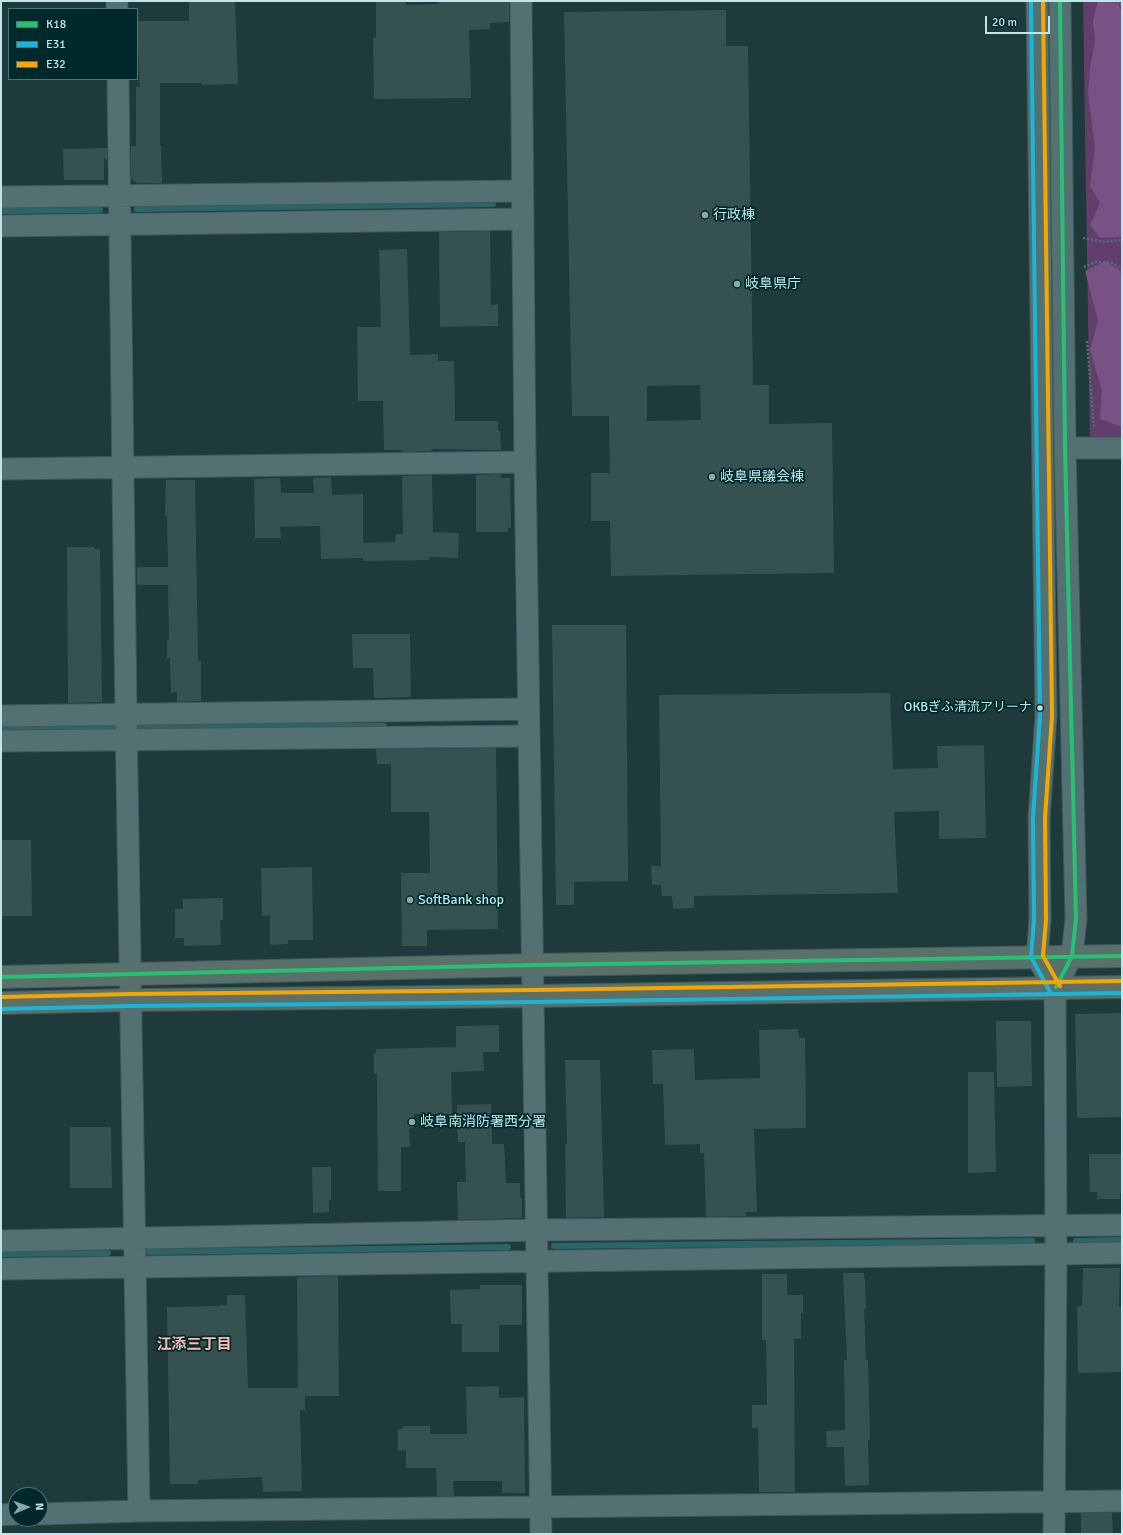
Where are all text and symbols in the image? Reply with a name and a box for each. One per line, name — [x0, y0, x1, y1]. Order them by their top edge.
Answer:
legend — [8, 8, 138, 80]
scale bar — [987, 8, 1052, 34]
text: 20 m — [992, 15, 1017, 30]
text: K18 — [46, 17, 66, 32]
text: E31 — [46, 37, 66, 52]
text: E32 — [46, 57, 66, 72]
place label: 行政棟 — [713, 207, 755, 223]
marker: 行政棟 — [700, 210, 710, 220]
place label: 岐阜県庁 — [745, 276, 801, 292]
marker: 岐阜県庁 — [732, 279, 742, 289]
place label: 岐阜県議会棟 — [720, 469, 804, 485]
marker: 岐阜県議会棟 — [707, 472, 717, 482]
place label: OKBぎふ清流アリーナ — [904, 700, 1032, 716]
marker: OKBぎふ清流アリーナ — [1035, 703, 1045, 713]
place label: SoftBank shop — [418, 892, 504, 908]
marker: SoftBank shop — [405, 895, 415, 905]
place label: 岐阜南消防署西分署 — [420, 1114, 546, 1130]
marker: 岐阜南消防署西分署 — [407, 1117, 417, 1127]
district label: 江添三丁目 — [157, 1336, 231, 1354]
north arrow — [8, 1487, 48, 1527]
text: N — [33, 1503, 46, 1511]

